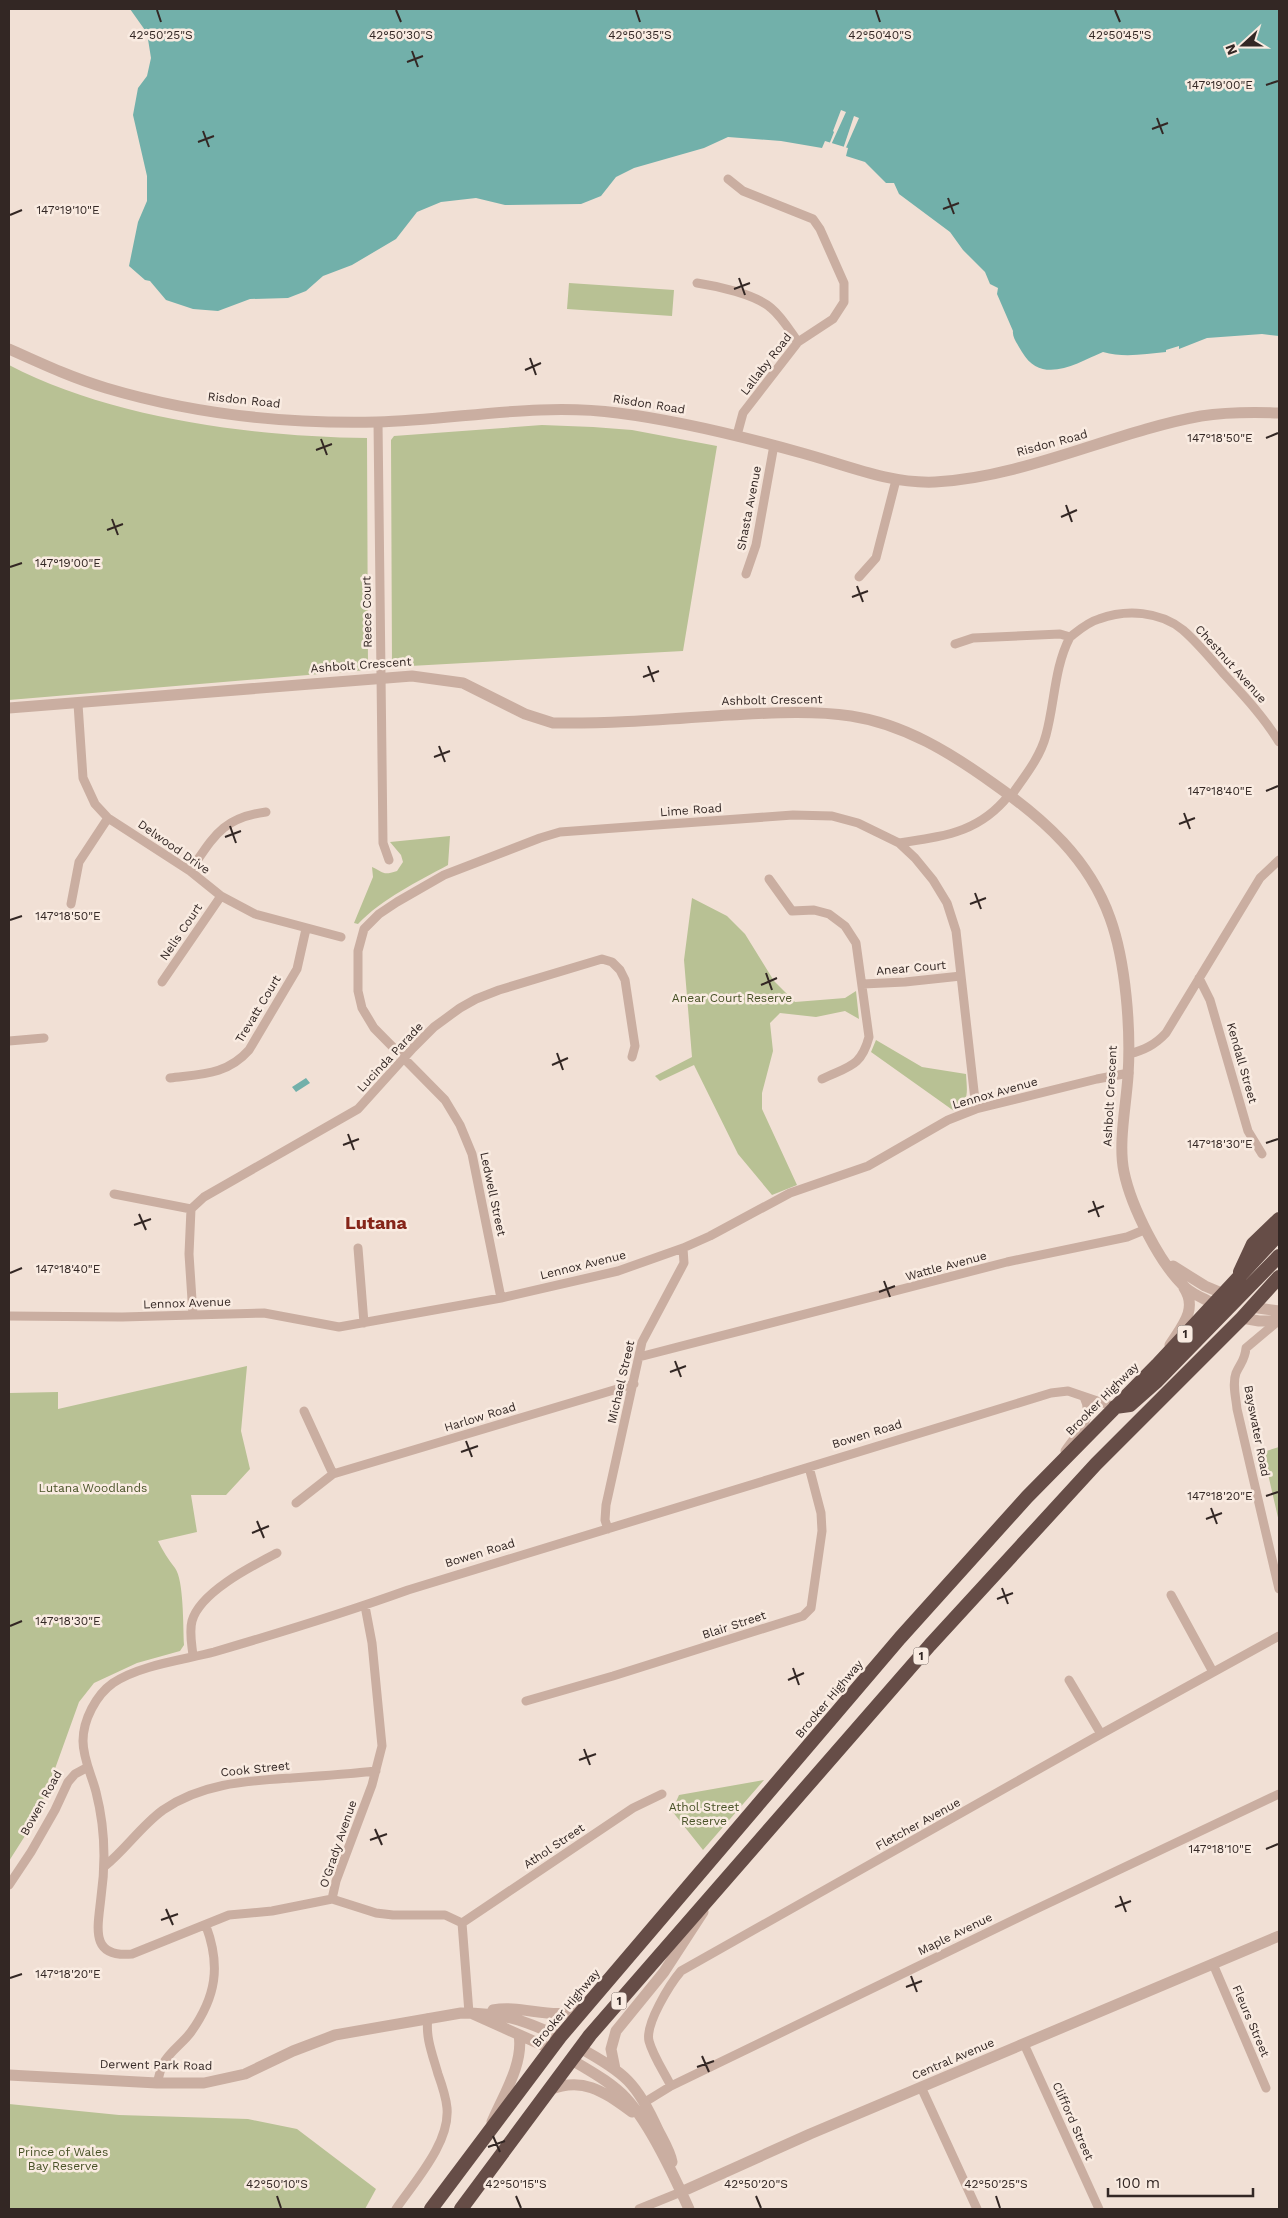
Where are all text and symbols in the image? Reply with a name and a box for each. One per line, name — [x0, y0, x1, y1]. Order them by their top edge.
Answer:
north arrow — [1218, 20, 1268, 70]
text: 42°50'25"S — [129, 28, 193, 42]
text: 42°50'30"S — [369, 28, 433, 42]
text: 42°50'35"S — [608, 28, 672, 42]
text: 42°50'40"S — [848, 28, 912, 42]
text: 42°50'45"S — [1089, 28, 1151, 42]
text: N — [1222, 42, 1240, 57]
text: 147°19'00"E — [1187, 78, 1253, 92]
text: 147°19'10"E — [36, 203, 100, 217]
street label: Lallaby Road — [737, 330, 795, 398]
street label: Risdon Road — [207, 389, 281, 411]
street label: Risdon Road — [612, 391, 686, 417]
street label: Risdon Road — [1015, 427, 1089, 459]
text: 147°18'50"E — [1187, 431, 1253, 445]
street label: Shasta Avenue — [734, 464, 764, 551]
text: 147°19'00"E — [35, 556, 101, 570]
street label: Reece Court — [359, 576, 375, 648]
street label: Chestnut Avenue — [1192, 622, 1270, 706]
street label: Ashbolt Crescent — [310, 654, 412, 676]
street label: Ashbolt Crescent — [721, 692, 823, 708]
text: 147°18'40"E — [1188, 784, 1253, 798]
street label: Lime Road — [660, 801, 722, 819]
street label: Delwood Drive — [135, 817, 213, 877]
street label: Nelis Court — [157, 901, 205, 963]
text: 147°18'50"E — [35, 909, 101, 923]
street label: Anear Court — [875, 958, 947, 978]
street label: Trevatt Court — [232, 973, 284, 1045]
park label: Anear Court Reserve — [672, 991, 792, 1005]
street label: Lucinda Parade — [354, 1019, 426, 1095]
street label: Kendall Street — [1224, 1021, 1260, 1105]
street label: Ashbolt Crescent — [1100, 1045, 1120, 1147]
street label: Lennox Avenue — [951, 1074, 1039, 1112]
text: 147°18'30"E — [1187, 1137, 1253, 1151]
street label: Ledwell Street — [477, 1151, 509, 1237]
district label: Lutana — [345, 1212, 408, 1233]
street label: Lennox Avenue — [539, 1248, 627, 1282]
street label: Wattle Avenue — [904, 1248, 988, 1284]
text: 147°18'40"E — [36, 1262, 101, 1276]
street label: Lennox Avenue — [143, 1294, 231, 1312]
road number: 1 — [1178, 1326, 1192, 1342]
street label: Michael Street — [605, 1339, 637, 1425]
street label: Brooker Highway — [1063, 1359, 1142, 1438]
street label: Bayswater Road — [1241, 1384, 1273, 1478]
street label: Harlow Road — [442, 1399, 518, 1435]
street label: Bowen Road — [830, 1417, 904, 1451]
park label: Lutana Woodlands — [39, 1481, 147, 1495]
text: 147°18'20"E — [1187, 1489, 1253, 1503]
street label: Bowen Road — [443, 1536, 517, 1570]
street label: Blair Street — [700, 1608, 768, 1642]
text: 147°18'30"E — [35, 1614, 101, 1628]
road number: 1 — [914, 1648, 928, 1664]
street label: Brooker Highway — [792, 1657, 866, 1741]
street label: Cook Street — [220, 1758, 290, 1780]
street label: Bowen Road — [17, 1768, 65, 1838]
street label: Fletcher Avenue — [873, 1795, 963, 1853]
street label: O'Grady Avenue — [316, 1798, 360, 1890]
park label: Athol Street Reserve — [669, 1800, 739, 1828]
street label: Athol Street — [521, 1820, 587, 1872]
text: 147°18'10"E — [1188, 1842, 1252, 1856]
street label: Maple Avenue — [915, 1910, 995, 1958]
street label: Brooker Highway — [529, 1966, 603, 2050]
text: 147°18'20"E — [35, 1967, 101, 1981]
street label: Fleurs Street — [1230, 1983, 1272, 2059]
road number: 1 — [612, 1992, 626, 2010]
street label: Central Avenue — [910, 2035, 996, 2083]
street label: Derwent Park Road — [100, 2057, 212, 2073]
street label: Clifford Street — [1050, 2080, 1096, 2162]
park label: Prince of Wales Bay Reserve — [18, 2145, 108, 2173]
scale bar — [1108, 2166, 1253, 2198]
text: 100 m — [1116, 2174, 1160, 2192]
text: 42°50'10"S — [246, 2177, 308, 2191]
text: 42°50'15"S — [485, 2177, 547, 2191]
text: 42°50'20"S — [724, 2177, 788, 2191]
text: 42°50'25"S — [964, 2177, 1028, 2191]

